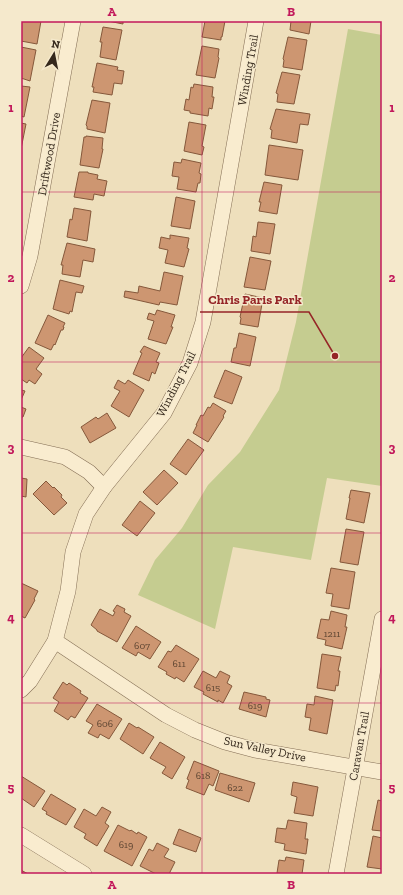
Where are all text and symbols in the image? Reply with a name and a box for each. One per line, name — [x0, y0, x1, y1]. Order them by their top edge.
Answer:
text: A — [108, 4, 117, 19]
text: B — [287, 4, 295, 19]
street label: Winding Trail — [235, 33, 261, 107]
north arrow — [34, 34, 74, 74]
text: N — [50, 38, 62, 52]
text: 1 — [8, 100, 14, 115]
text: 1 — [389, 100, 395, 115]
street label: Driftwood Drive — [35, 111, 63, 197]
text: 2 — [8, 270, 15, 285]
text: 2 — [389, 270, 396, 285]
callout: Chris Paris Park — [200, 287, 309, 312]
text: Chris Paris Park — [208, 292, 302, 307]
street label: Winding Trail — [153, 349, 199, 419]
text: 3 — [8, 440, 15, 455]
text: 3 — [389, 440, 396, 455]
text: 4 — [7, 610, 15, 625]
text: 4 — [388, 610, 396, 625]
house number: 1211 — [324, 628, 340, 640]
house number: 607 — [134, 640, 150, 652]
house number: 611 — [172, 658, 186, 670]
house number: 615 — [206, 682, 220, 694]
house number: 619 — [248, 700, 262, 712]
street label: Caravan Trail — [346, 710, 372, 782]
house number: 606 — [97, 718, 113, 730]
street label: Sun Valley Drive — [223, 733, 308, 765]
house number: 618 — [196, 770, 210, 782]
text: 5 — [8, 780, 15, 795]
text: 5 — [389, 780, 396, 795]
house number: 622 — [227, 782, 243, 794]
house number: 619 — [119, 839, 133, 851]
text: A — [108, 877, 117, 892]
text: B — [287, 877, 295, 892]

